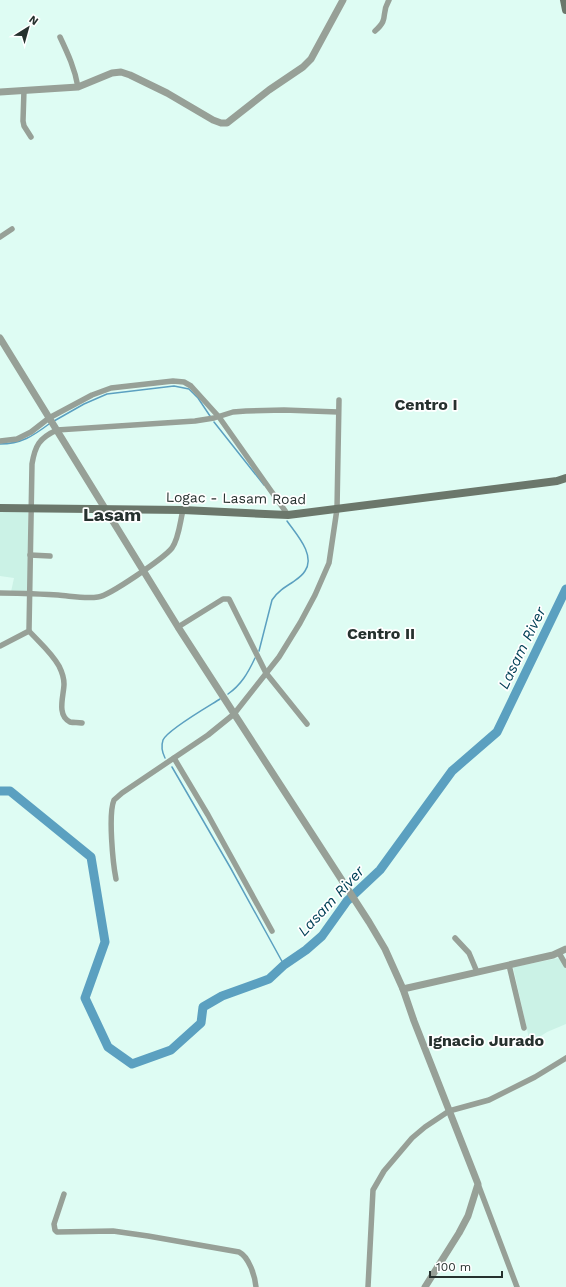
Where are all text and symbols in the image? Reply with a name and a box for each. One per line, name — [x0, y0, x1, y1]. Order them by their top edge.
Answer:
north arrow — [8, 8, 48, 48]
text: N — [27, 13, 41, 28]
district label: Centro I — [394, 395, 458, 414]
street label: Logac - Lasam Road — [166, 489, 306, 507]
district label: Lasam — [83, 504, 141, 525]
water label: Lasam River — [494, 603, 550, 692]
district label: Centro II — [347, 624, 415, 643]
water label: Lasam River — [294, 861, 369, 940]
district label: Ignacio Jurado — [428, 1031, 544, 1050]
scale bar — [430, 1253, 502, 1279]
text: 100 m — [436, 1260, 471, 1274]

